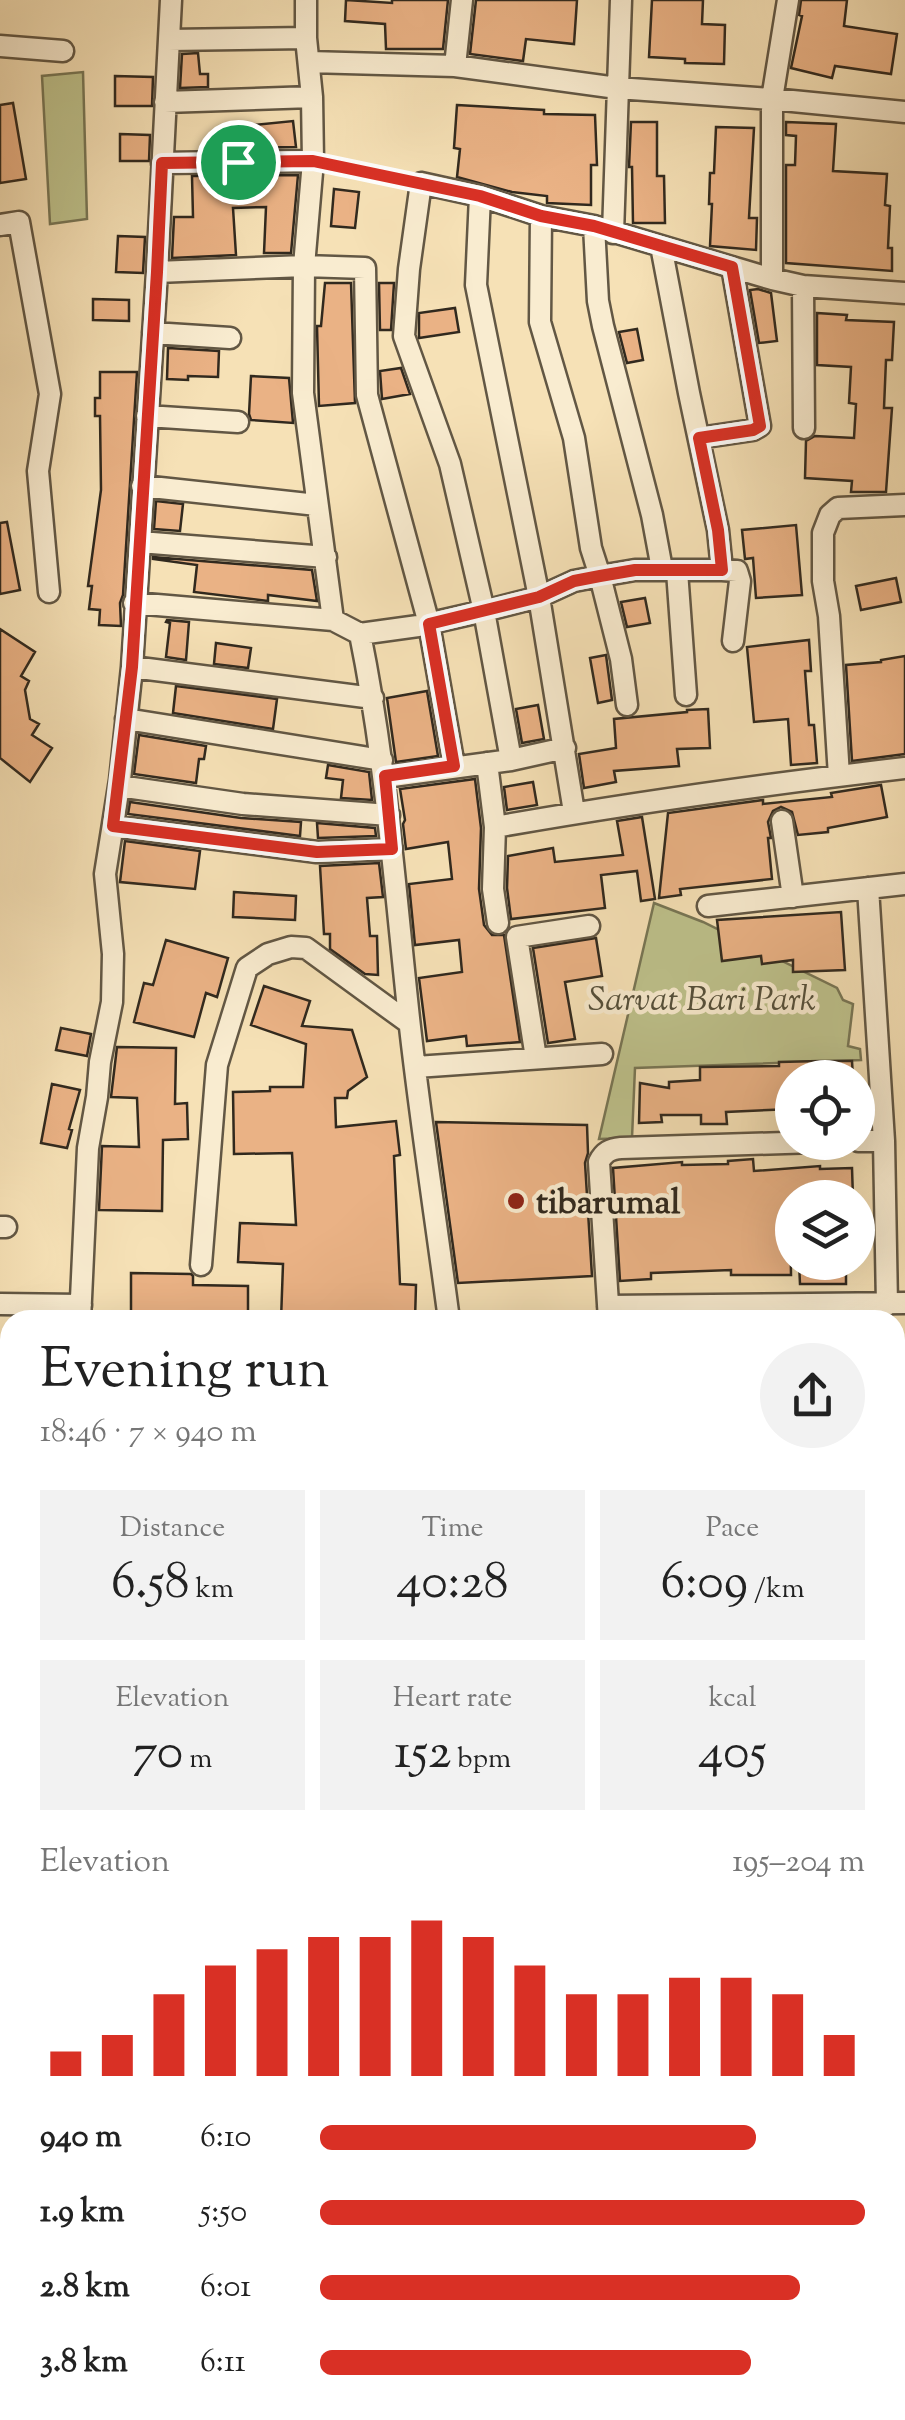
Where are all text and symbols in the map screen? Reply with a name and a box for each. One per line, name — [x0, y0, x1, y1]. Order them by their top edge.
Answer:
pin — [196, 120, 281, 205]
icon: arrive — [211, 135, 266, 190]
park label: Sarvat Bari Park — [588, 976, 816, 1027]
map controls — [775, 1060, 875, 1280]
button: locate — [775, 1060, 875, 1160]
place label: tibarumal — [536, 1179, 681, 1230]
button: layers — [775, 1180, 875, 1280]
marker: tibarumal — [505, 1190, 527, 1212]
text: Evening run — [40, 1333, 329, 1412]
button: share — [760, 1343, 865, 1448]
text: 18:46 · 7 × 940 m — [40, 1410, 257, 1456]
text: Distance — [120, 1509, 225, 1549]
text: Time — [421, 1509, 484, 1549]
text: Pace — [706, 1509, 759, 1549]
text: 6.58 — [111, 1549, 190, 1621]
text: 40:28 — [396, 1549, 509, 1621]
text: 6:09 — [660, 1549, 748, 1621]
text: km — [190, 1570, 234, 1610]
text: /km — [748, 1570, 805, 1610]
text: Elevation — [116, 1679, 229, 1719]
text: Heart rate — [393, 1679, 512, 1719]
text: kcal — [708, 1679, 757, 1719]
text: 70 — [133, 1719, 183, 1791]
text: 152 — [394, 1719, 451, 1791]
text: 405 — [698, 1719, 767, 1791]
text: m — [183, 1740, 212, 1780]
text: bpm — [451, 1740, 511, 1780]
text: Elevation — [40, 1840, 170, 1886]
text: 195–204 m — [732, 1840, 865, 1886]
text: 940 m — [40, 2115, 122, 2161]
text: 6:10 — [200, 2115, 251, 2161]
text: 1.9 km — [40, 2190, 125, 2236]
text: 5:50 — [200, 2190, 247, 2236]
text: 2.8 km — [40, 2265, 130, 2311]
text: 6:01 — [200, 2265, 251, 2311]
text: 3.8 km — [40, 2340, 128, 2386]
text: 6:11 — [200, 2340, 246, 2386]

